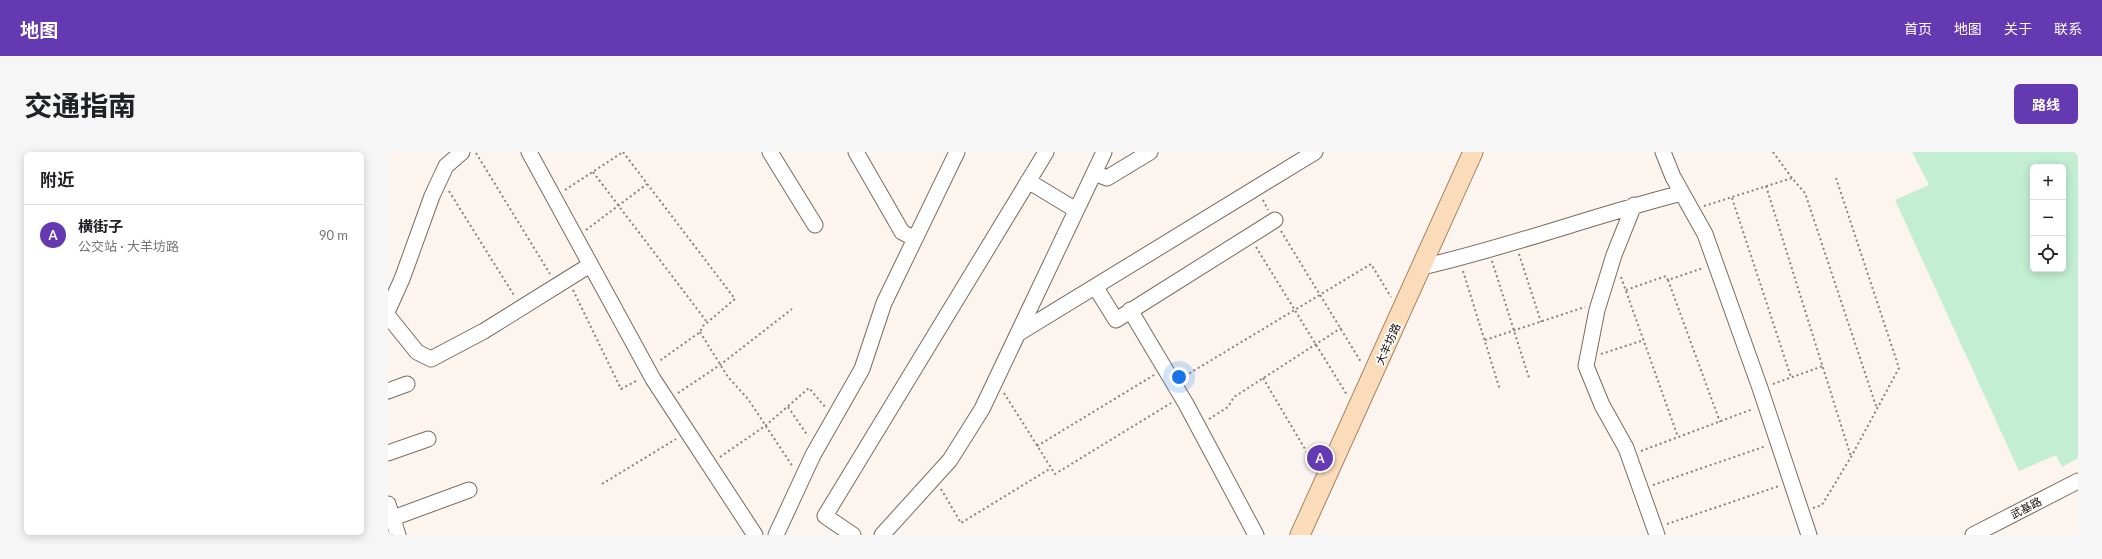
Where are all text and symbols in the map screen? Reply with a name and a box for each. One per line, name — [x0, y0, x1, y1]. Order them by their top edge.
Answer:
text: 地图 — [20, 18, 58, 41]
text: 首页 — [1904, 20, 1932, 37]
text: 地图 — [1954, 20, 1982, 37]
text: 关于 — [2004, 20, 2032, 37]
text: 联系 — [2054, 20, 2082, 37]
button: 路线 — [2014, 84, 2078, 124]
text: 交通指南 — [24, 88, 136, 122]
map controls — [2030, 164, 2066, 272]
button: + — [2030, 164, 2066, 200]
text: 附近 — [40, 169, 74, 190]
button: − — [2030, 200, 2066, 236]
text: 横街子 — [78, 217, 123, 235]
text: A — [48, 227, 58, 243]
text: 90 m — [319, 227, 348, 243]
button: locate — [2030, 236, 2066, 272]
text: 公交站 · 大羊坊路 — [78, 238, 179, 254]
street label: 大羊坊路 — [1373, 321, 1402, 367]
your location — [1169, 367, 1189, 387]
pin: A — [1307, 443, 1333, 473]
street label: 武基路 — [2008, 494, 2043, 521]

